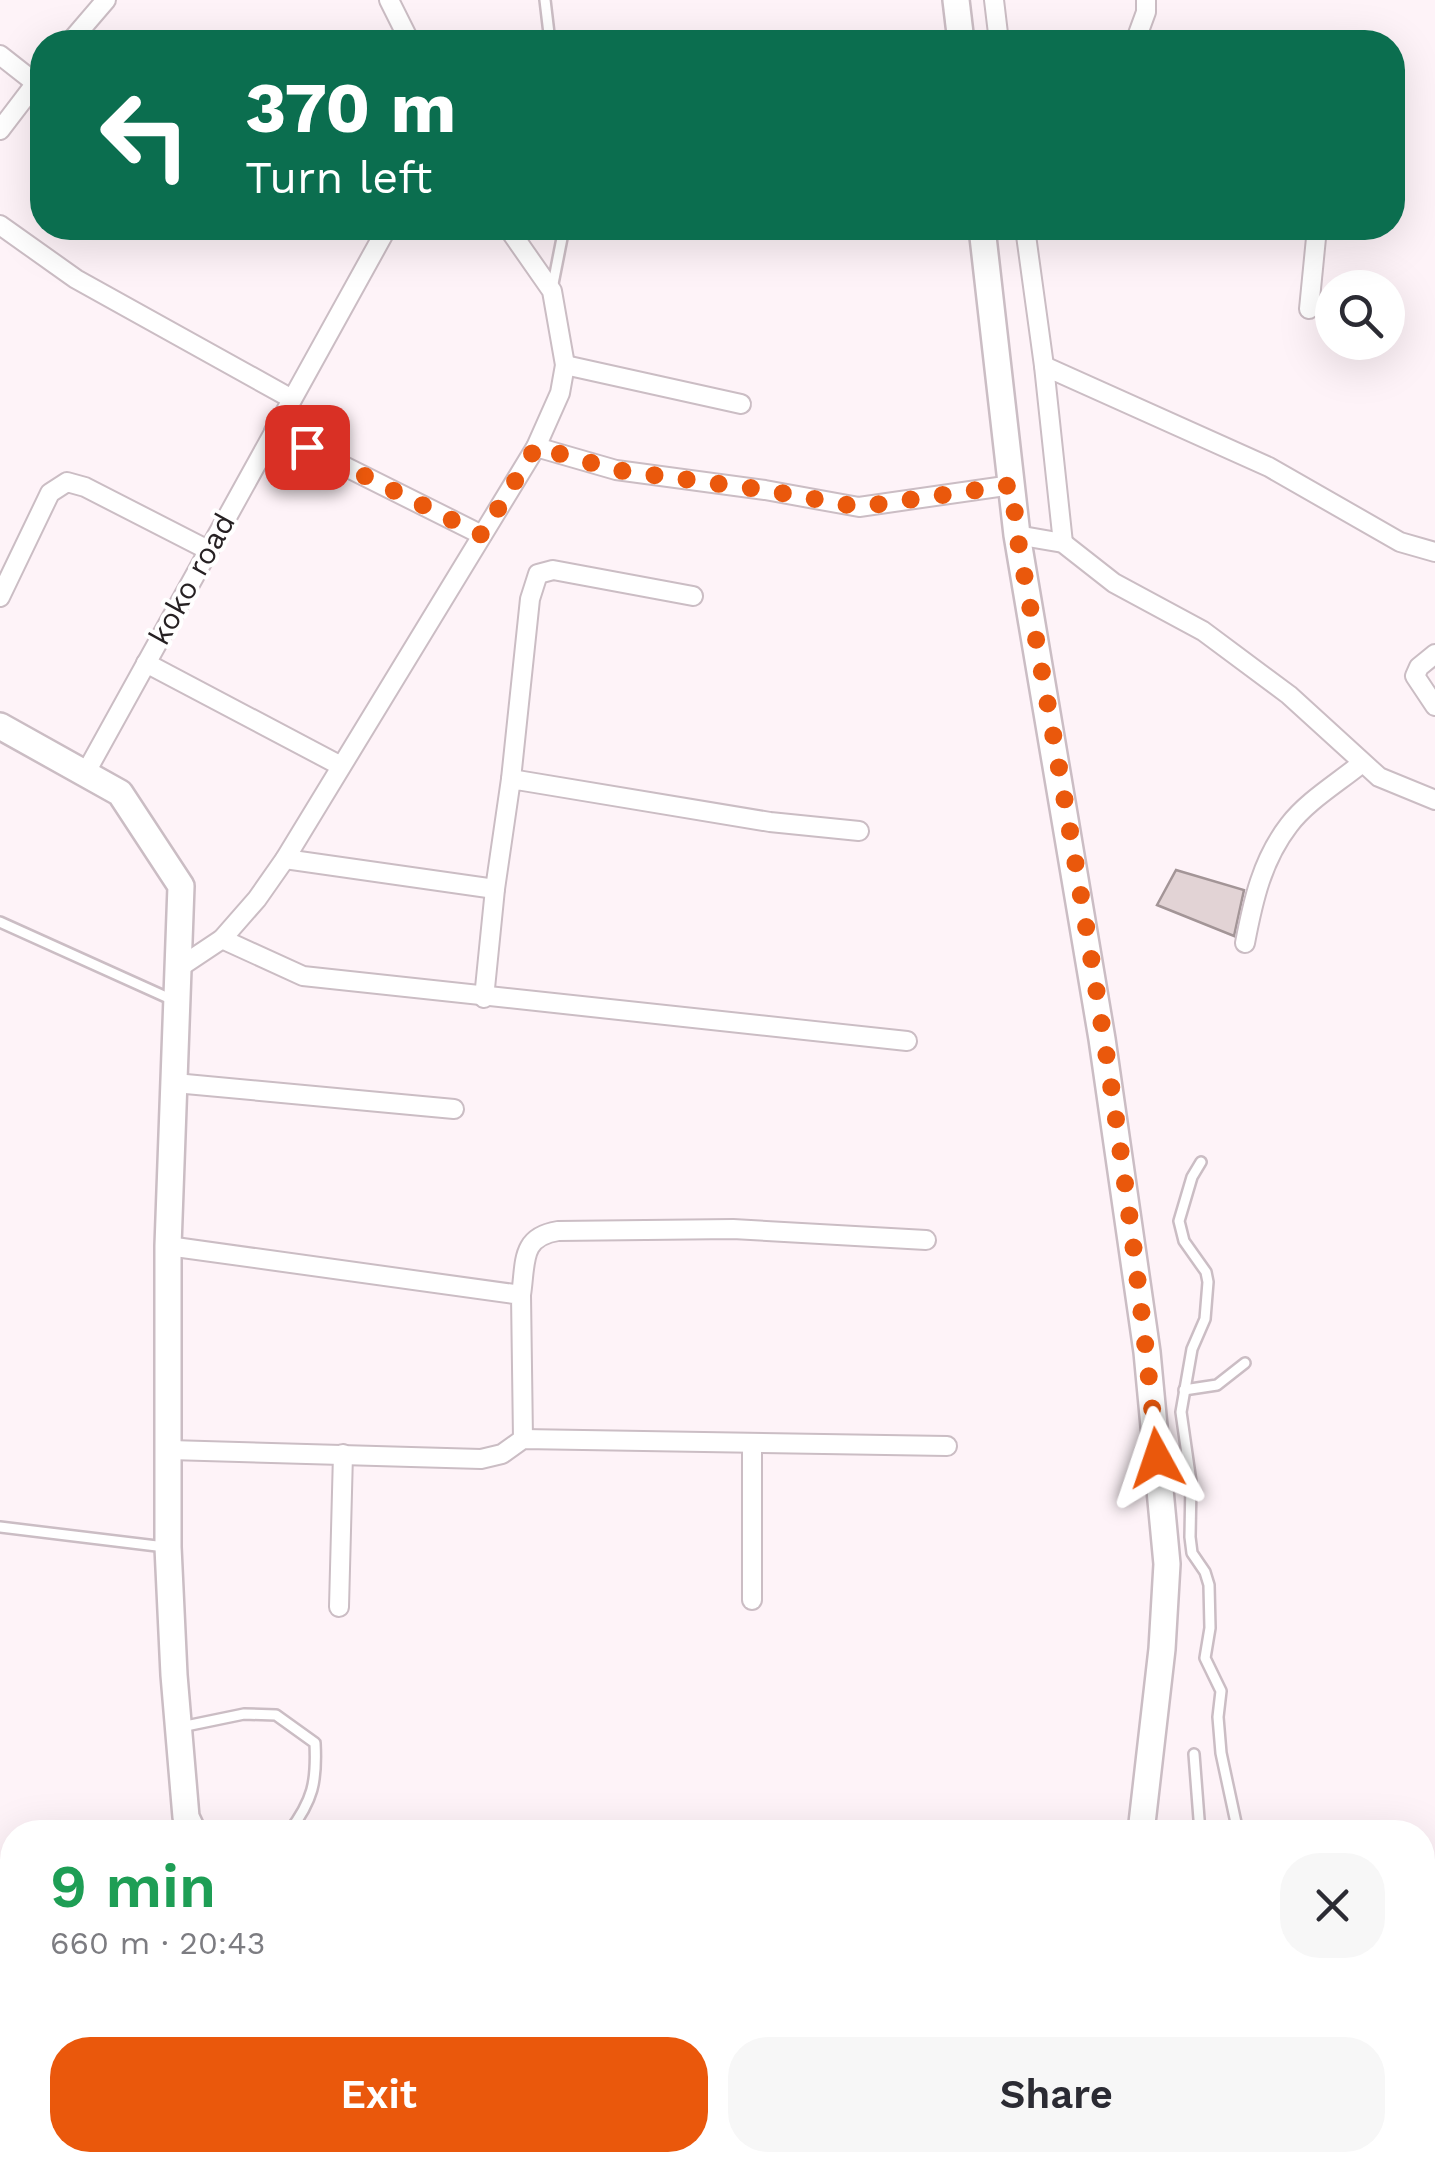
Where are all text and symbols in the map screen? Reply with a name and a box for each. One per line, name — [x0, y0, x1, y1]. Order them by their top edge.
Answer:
text: 370 m — [245, 67, 456, 149]
icon: left — [80, 70, 210, 200]
text: Turn left — [245, 151, 432, 204]
map controls — [1315, 270, 1405, 360]
button: search — [1315, 270, 1405, 360]
pin — [265, 405, 350, 490]
icon: arrive — [280, 420, 335, 475]
street label: koko road — [141, 507, 242, 651]
position arrow — [1105, 1406, 1209, 1510]
text: 9 min — [50, 1851, 216, 1922]
button: close — [1280, 1853, 1385, 1958]
text: 660 m · 20:43 — [50, 1924, 266, 1962]
button: Exit — [50, 2037, 708, 2152]
button: Share — [728, 2037, 1385, 2152]

